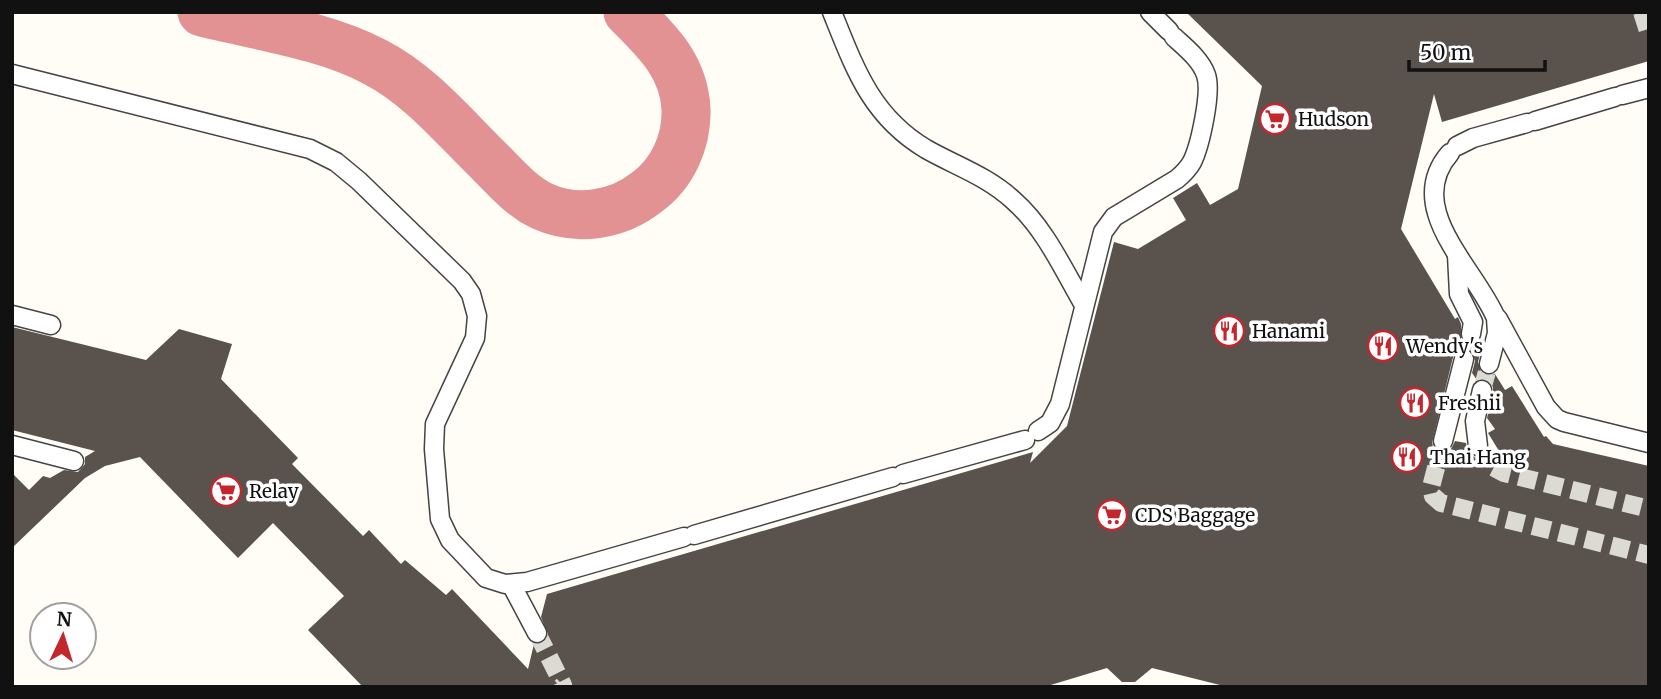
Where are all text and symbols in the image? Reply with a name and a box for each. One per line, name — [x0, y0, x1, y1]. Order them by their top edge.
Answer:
scale bar — [1409, 28, 1546, 72]
text: 50 m — [1420, 39, 1471, 66]
supermarket icon: Hudson — [1258, 102, 1292, 136]
place label: Hudson — [1298, 107, 1370, 131]
restaurant icon: Hanami — [1212, 314, 1246, 348]
place label: Hanami — [1252, 319, 1325, 343]
restaurant icon: Wendy's — [1366, 329, 1400, 363]
place label: Wendy's — [1405, 334, 1483, 358]
restaurant icon: Freshii — [1398, 386, 1432, 420]
place label: Freshii — [1438, 391, 1501, 415]
restaurant icon: Thai Hang — [1390, 440, 1424, 474]
place label: Thai Hang — [1430, 445, 1526, 469]
supermarket icon: Relay — [209, 474, 243, 508]
place label: Relay — [249, 479, 299, 503]
supermarket icon: CDS Baggage — [1095, 498, 1129, 532]
place label: CDS Baggage — [1135, 503, 1255, 527]
north arrow — [28, 601, 98, 671]
text: N — [56, 607, 73, 632]

